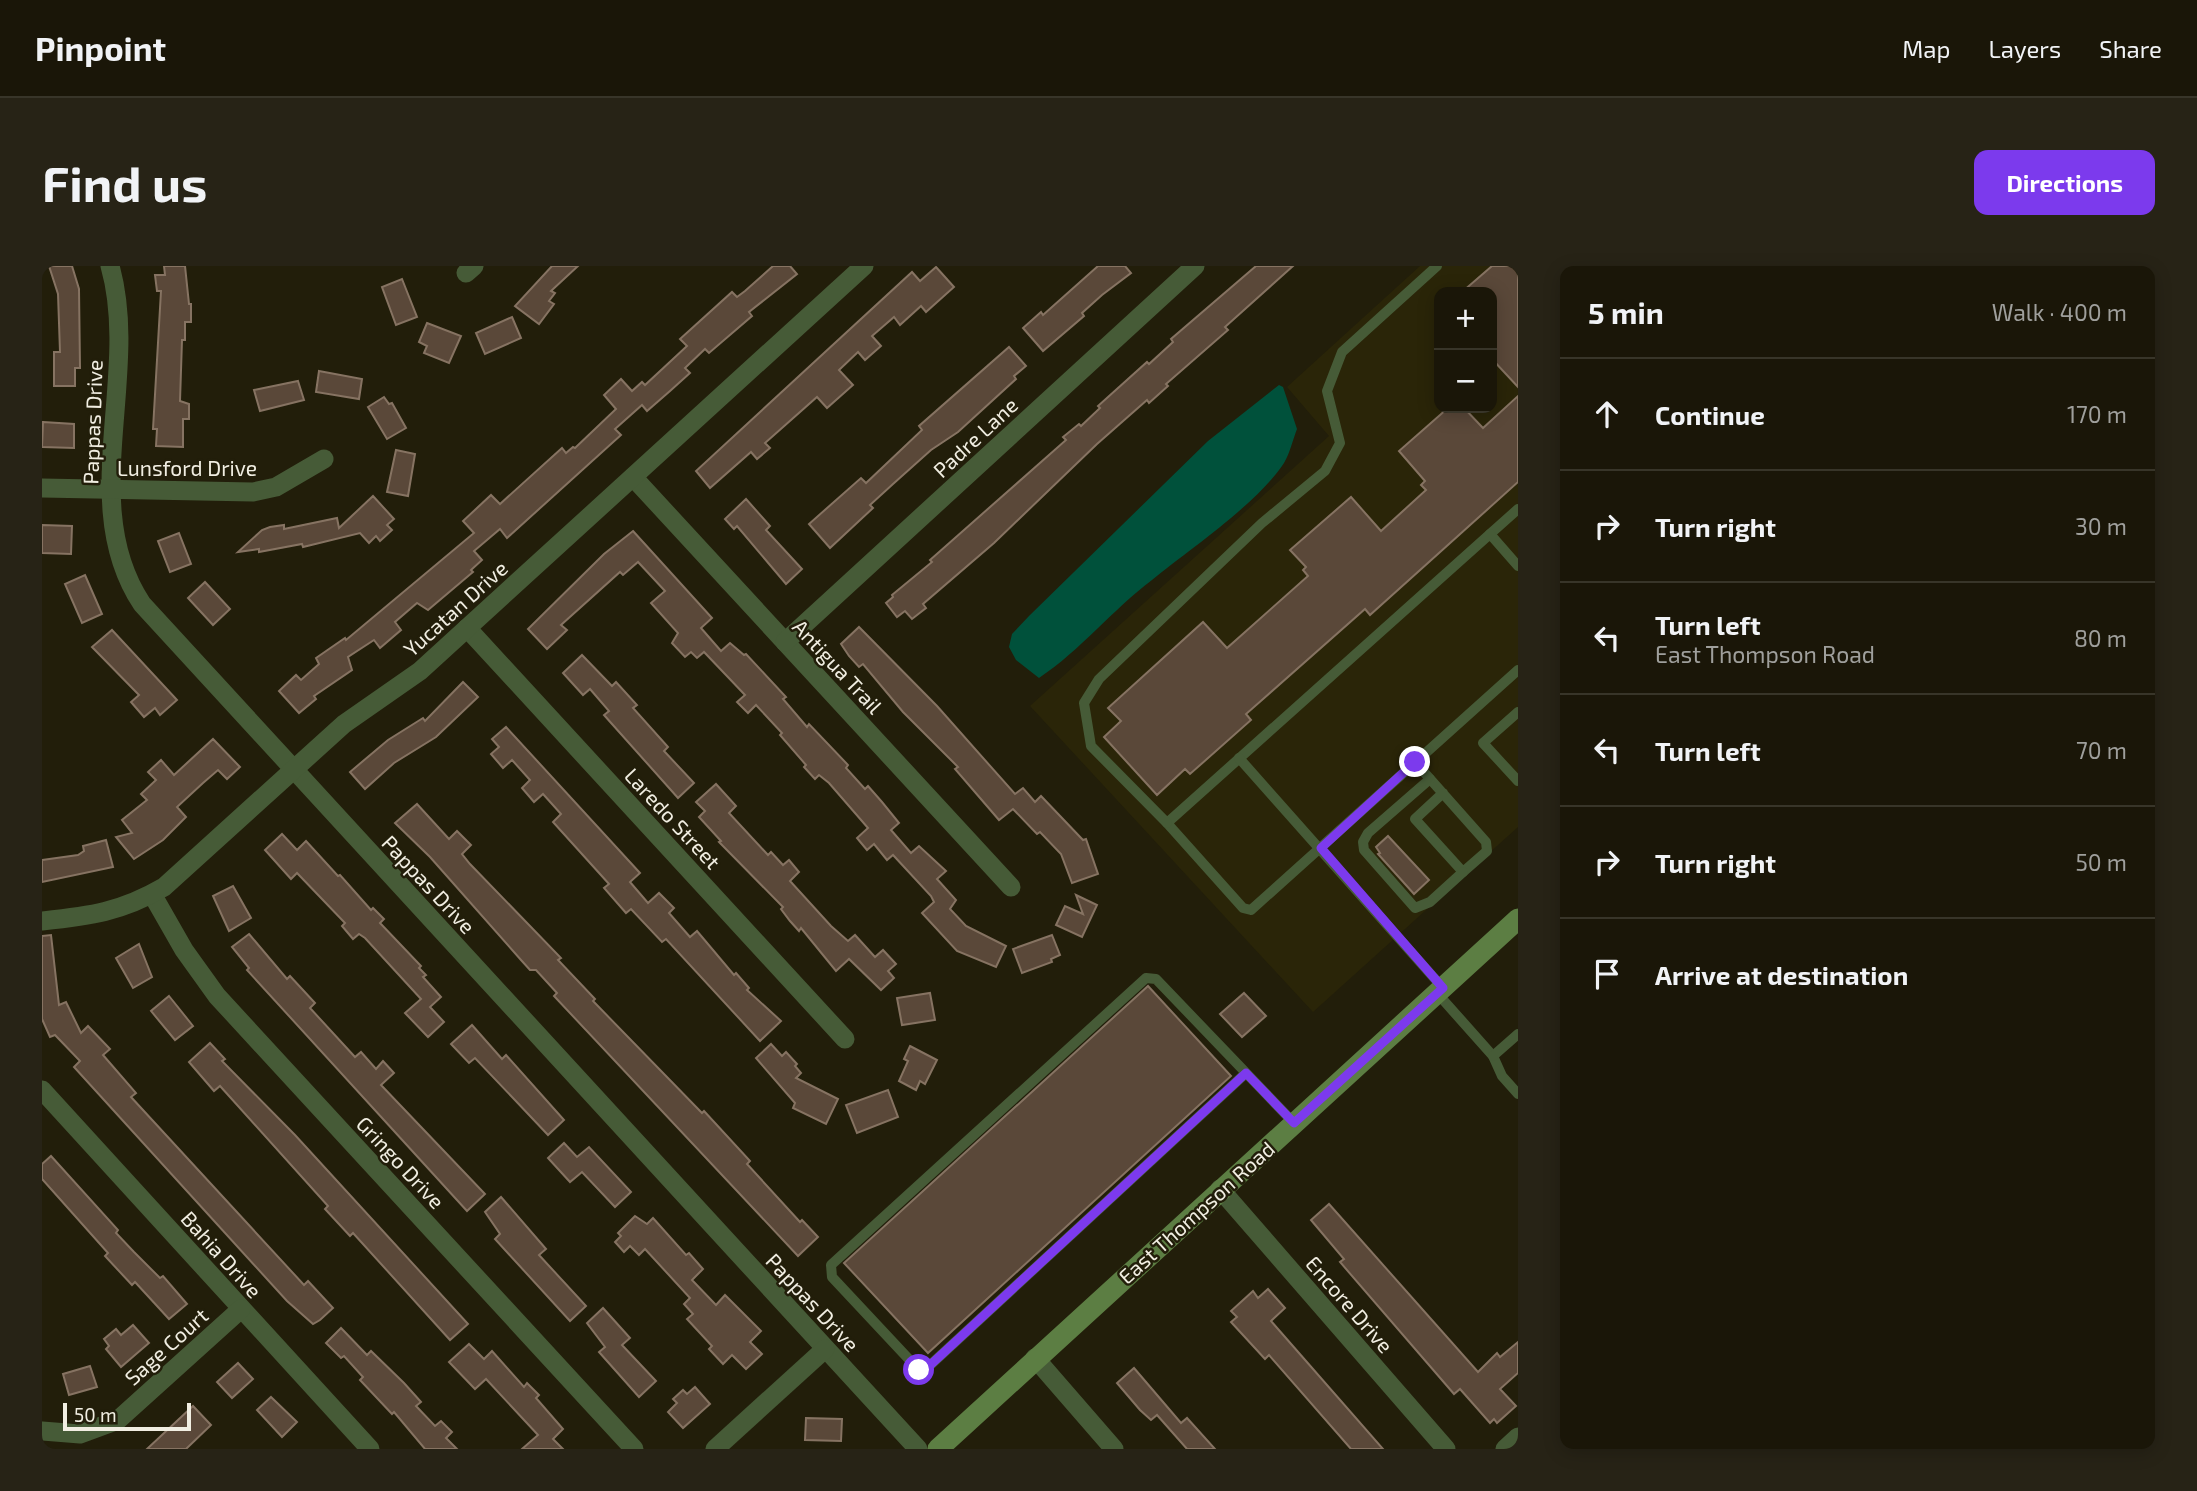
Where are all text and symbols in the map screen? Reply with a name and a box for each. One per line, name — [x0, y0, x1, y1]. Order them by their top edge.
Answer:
text: Pinpoint — [35, 28, 166, 68]
text: Map — [1902, 34, 1950, 63]
text: Layers — [1988, 34, 2061, 63]
text: Share — [2099, 34, 2162, 63]
button: Directions — [1974, 150, 2155, 215]
text: Find us — [42, 153, 207, 212]
map controls — [1434, 287, 1497, 413]
button: + — [1434, 287, 1497, 350]
text: 5 min — [1588, 294, 1664, 330]
text: Walk · 400 m — [1992, 298, 2127, 326]
button: − — [1434, 350, 1497, 413]
street label: Pappas Drive — [77, 359, 107, 485]
street label: Padre Lane — [928, 392, 1022, 482]
icon: ahead — [1588, 395, 1626, 433]
text: Continue — [1655, 399, 1765, 430]
text: 170 m — [2067, 400, 2127, 428]
street label: Lunsford Drive — [117, 455, 257, 480]
icon: right — [1588, 507, 1626, 545]
text: Turn right — [1655, 511, 1776, 542]
text: 30 m — [2075, 512, 2127, 540]
street label: Yucatan Drive — [398, 555, 512, 661]
text: Turn left — [1655, 609, 1761, 640]
street label: Antigua Trail — [788, 614, 888, 719]
icon: left — [1588, 619, 1626, 657]
text: 80 m — [2074, 624, 2127, 652]
text: East Thompson Road — [1655, 640, 1875, 668]
icon: left — [1588, 731, 1626, 769]
text: Turn left — [1655, 735, 1761, 766]
text: 70 m — [2076, 736, 2127, 764]
route end — [1399, 746, 1430, 777]
street label: Laredo Street — [620, 762, 726, 874]
street label: Pappas Drive — [377, 830, 481, 938]
icon: right — [1588, 843, 1626, 881]
text: Turn right — [1655, 847, 1776, 878]
text: 50 m — [2076, 848, 2127, 876]
icon: arrive — [1588, 955, 1626, 993]
text: Arrive at destination — [1655, 959, 1908, 990]
street label: Gringo Drive — [352, 1111, 450, 1213]
street label: East Thompson Road — [1113, 1135, 1279, 1289]
street label: Bahia Drive — [177, 1205, 267, 1303]
street label: Pappas Drive — [761, 1248, 865, 1356]
street label: Encore Drive — [1301, 1251, 1399, 1357]
street label: Sage Court — [119, 1302, 213, 1390]
route start — [903, 1354, 934, 1385]
scale bar — [63, 1400, 191, 1432]
text: 50 m — [74, 1403, 117, 1426]

